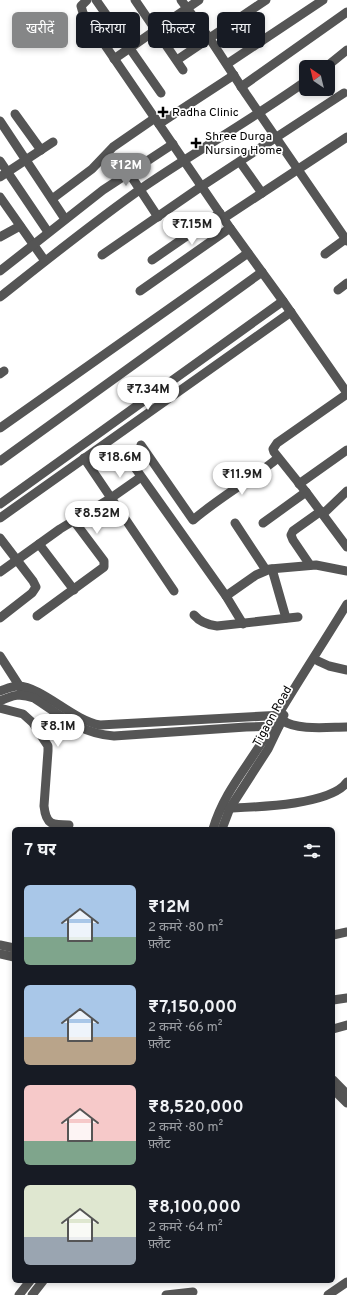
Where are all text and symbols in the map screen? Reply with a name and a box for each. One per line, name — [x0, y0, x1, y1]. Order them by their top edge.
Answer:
chip: खरीदें — [12, 12, 68, 48]
chip: किराया — [76, 12, 140, 48]
chip: फ़िल्टर — [148, 12, 209, 48]
chip: नया — [217, 12, 265, 48]
north arrow — [299, 60, 335, 96]
map controls — [299, 60, 335, 96]
place label: Radha Clinic — [172, 105, 239, 121]
marker: Radha Clinic — [157, 106, 169, 118]
place label: Shree Durga Nursing Home — [205, 129, 282, 159]
marker: Shree Durga Nursing Home — [190, 137, 202, 149]
pin: ₹12M — [102, 153, 150, 187]
text: ₹12M — [110, 158, 142, 174]
pin: ₹7.15M — [159, 212, 225, 246]
text: ₹7.15M — [172, 217, 212, 233]
pin: ₹7.34M — [115, 377, 181, 411]
text: ₹7.34M — [126, 382, 170, 398]
pin: ₹18.6M — [87, 445, 153, 479]
text: ₹18.6M — [98, 450, 142, 466]
pin: ₹11.9M — [209, 462, 275, 496]
text: ₹11.9M — [222, 467, 262, 483]
pin: ₹8.52M — [64, 501, 130, 535]
text: ₹8.52M — [74, 506, 120, 522]
street label: Tigaon Road — [250, 683, 296, 750]
pin: ₹8.1M — [30, 714, 86, 748]
text: ₹8.1M — [40, 719, 76, 735]
text: 7 घर — [24, 840, 56, 862]
icon: filters — [301, 840, 323, 862]
text: ₹12M — [148, 897, 190, 919]
icon: home — [56, 901, 104, 949]
text: 2 कमरे · 80 m² — [148, 920, 223, 936]
text: फ़्लैट — [148, 937, 171, 953]
text: ₹7,150,000 — [148, 997, 237, 1019]
icon: home — [56, 1001, 104, 1049]
text: 2 कमरे · 66 m² — [148, 1020, 223, 1036]
text: फ़्लैट — [148, 1037, 171, 1053]
text: ₹8,520,000 — [148, 1097, 244, 1119]
icon: home — [56, 1101, 104, 1149]
text: 2 कमरे · 80 m² — [148, 1120, 223, 1136]
text: फ़्लैट — [148, 1137, 171, 1153]
text: ₹8,100,000 — [148, 1197, 241, 1219]
icon: home — [56, 1201, 104, 1249]
text: 2 कमरे · 64 m² — [148, 1220, 223, 1236]
text: फ़्लैट — [148, 1237, 171, 1253]

